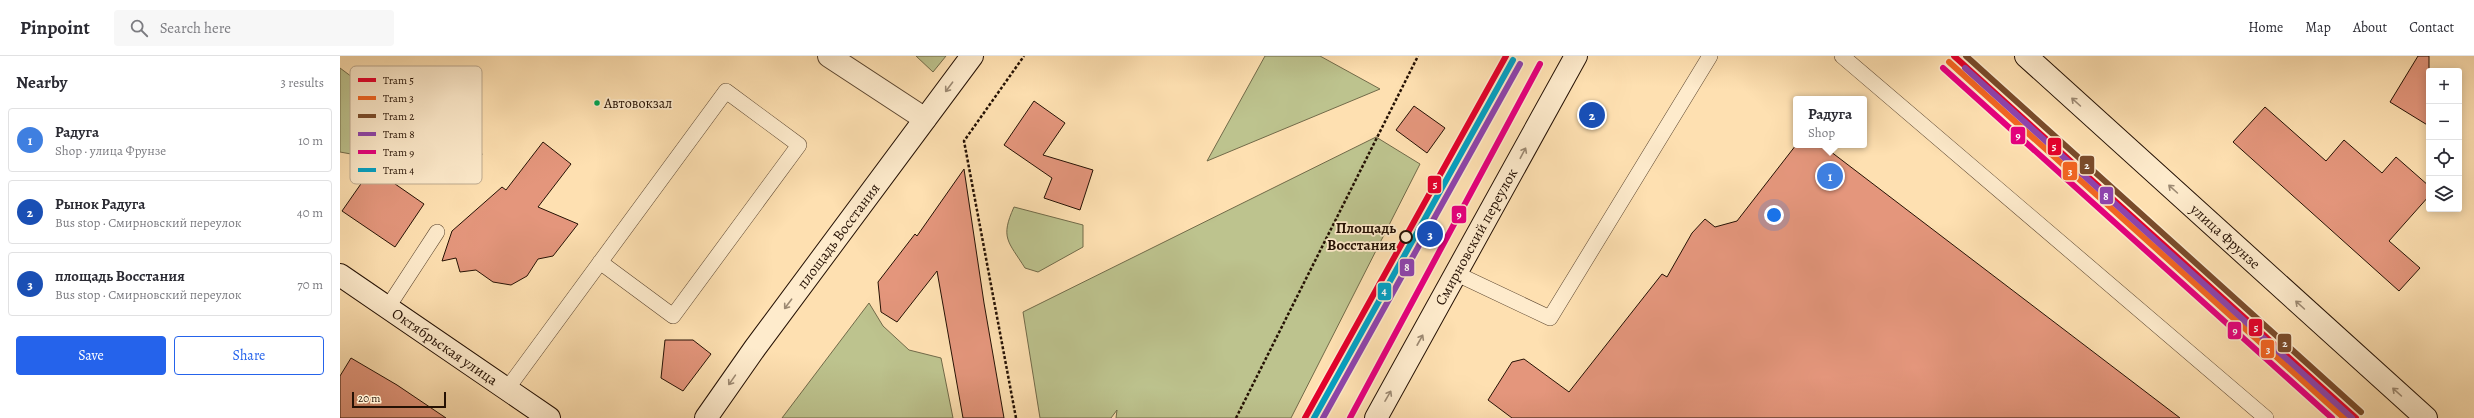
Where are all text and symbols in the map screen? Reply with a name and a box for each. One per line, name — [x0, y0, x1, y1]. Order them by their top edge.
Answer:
search box — [114, 10, 394, 46]
text: Pinpoint — [20, 15, 90, 41]
icon: search — [128, 17, 150, 39]
text: Search here — [160, 18, 231, 38]
text: Home — [2248, 18, 2283, 37]
text: Map — [2305, 18, 2331, 37]
text: About — [2353, 18, 2387, 37]
text: Contact — [2409, 18, 2454, 37]
legend — [350, 66, 482, 184]
map controls — [2426, 68, 2462, 212]
button: + — [2426, 68, 2462, 104]
text: Nearby — [16, 71, 67, 94]
text: Tram 5 — [383, 73, 414, 88]
text: 3 results — [280, 74, 324, 91]
one-way arrow — [944, 82, 953, 93]
text: Tram 3 — [383, 91, 414, 106]
place label: Автовокзал — [603, 94, 672, 113]
popup — [1793, 96, 1867, 148]
marker: Автовокзал — [592, 98, 602, 108]
one-way arrow — [2072, 98, 2082, 107]
pin: 2 — [1579, 100, 1605, 130]
text: Радуга — [1808, 104, 1852, 124]
button: − — [2426, 104, 2462, 140]
text: Tram 2 — [383, 109, 414, 124]
text: Радуга — [55, 122, 99, 142]
text: Shop — [1808, 124, 1835, 141]
line badge: 9 — [2010, 126, 2026, 145]
text: Tram 8 — [383, 127, 415, 142]
text: 9 — [2015, 128, 2021, 143]
text: 1 — [28, 132, 32, 149]
text: 10 m — [298, 132, 323, 149]
line badge: 5 — [2047, 137, 2062, 156]
text: 5 — [2052, 139, 2057, 154]
button: locate — [2426, 140, 2462, 176]
text: Shop · улица Фрунзе — [55, 142, 166, 159]
text: Tram 9 — [383, 145, 414, 160]
one-way arrow — [1519, 147, 1527, 159]
line badge: 2 — [2079, 155, 2095, 175]
text: 2 — [2084, 158, 2090, 173]
pin: 1 — [1817, 161, 1843, 191]
line badge: 3 — [2062, 161, 2078, 181]
text: Tram 4 — [383, 163, 414, 178]
street label: Смирновский переулок — [1430, 164, 1522, 309]
text: 3 — [2068, 164, 2073, 179]
line badge: 5 — [1427, 175, 1442, 194]
button: layers — [2426, 176, 2462, 212]
text: 5 — [1433, 177, 1438, 192]
street label: площадь Восстания — [792, 179, 884, 293]
one-way arrow — [2168, 185, 2178, 194]
line badge: 8 — [2099, 186, 2114, 205]
text: 8 — [2103, 189, 2109, 204]
text: Рынок Радуга — [55, 194, 145, 214]
street label: улица Фрунзе — [2185, 199, 2265, 274]
text: 2 — [27, 204, 33, 221]
text: 40 m — [297, 204, 323, 221]
line badge: 9 — [1451, 205, 1467, 224]
your location — [1764, 205, 1784, 225]
text: 9 — [1456, 207, 1462, 222]
text: Bus stop · Смирновский переулок — [55, 214, 241, 231]
place label: Площадь Восстания — [1327, 218, 1396, 255]
pin: 3 — [1417, 219, 1443, 249]
marker: Площадь Восстания — [1399, 230, 1413, 244]
line badge: 8 — [1399, 258, 1415, 277]
text: 8 — [1404, 260, 1410, 275]
text: площадь Восстания — [55, 266, 185, 286]
text: 3 — [27, 276, 33, 293]
text: 70 m — [297, 276, 323, 293]
line badge: 4 — [1377, 282, 1392, 301]
text: 4 — [1381, 284, 1387, 299]
text: Bus stop · Смирновский переулок — [55, 286, 241, 303]
one-way arrow — [783, 298, 792, 309]
one-way arrow — [2295, 300, 2306, 309]
street label: Октябрьская улица — [388, 303, 502, 390]
line badge: 5 — [2248, 318, 2263, 337]
text: 5 — [2254, 320, 2259, 335]
line badge: 9 — [2227, 321, 2242, 340]
text: 9 — [2232, 323, 2238, 338]
line badge: 2 — [2277, 333, 2292, 353]
one-way arrow — [1416, 335, 1424, 347]
button: Save — [16, 336, 166, 375]
button: Share — [174, 336, 324, 375]
text: 2 — [2282, 336, 2288, 351]
line badge: 3 — [2260, 339, 2275, 359]
text: 3 — [2266, 342, 2271, 357]
one-way arrow — [728, 375, 736, 386]
one-way arrow — [2392, 387, 2402, 397]
scale bar — [352, 390, 446, 409]
one-way arrow — [1385, 390, 1393, 402]
text: 20 m — [358, 391, 380, 406]

